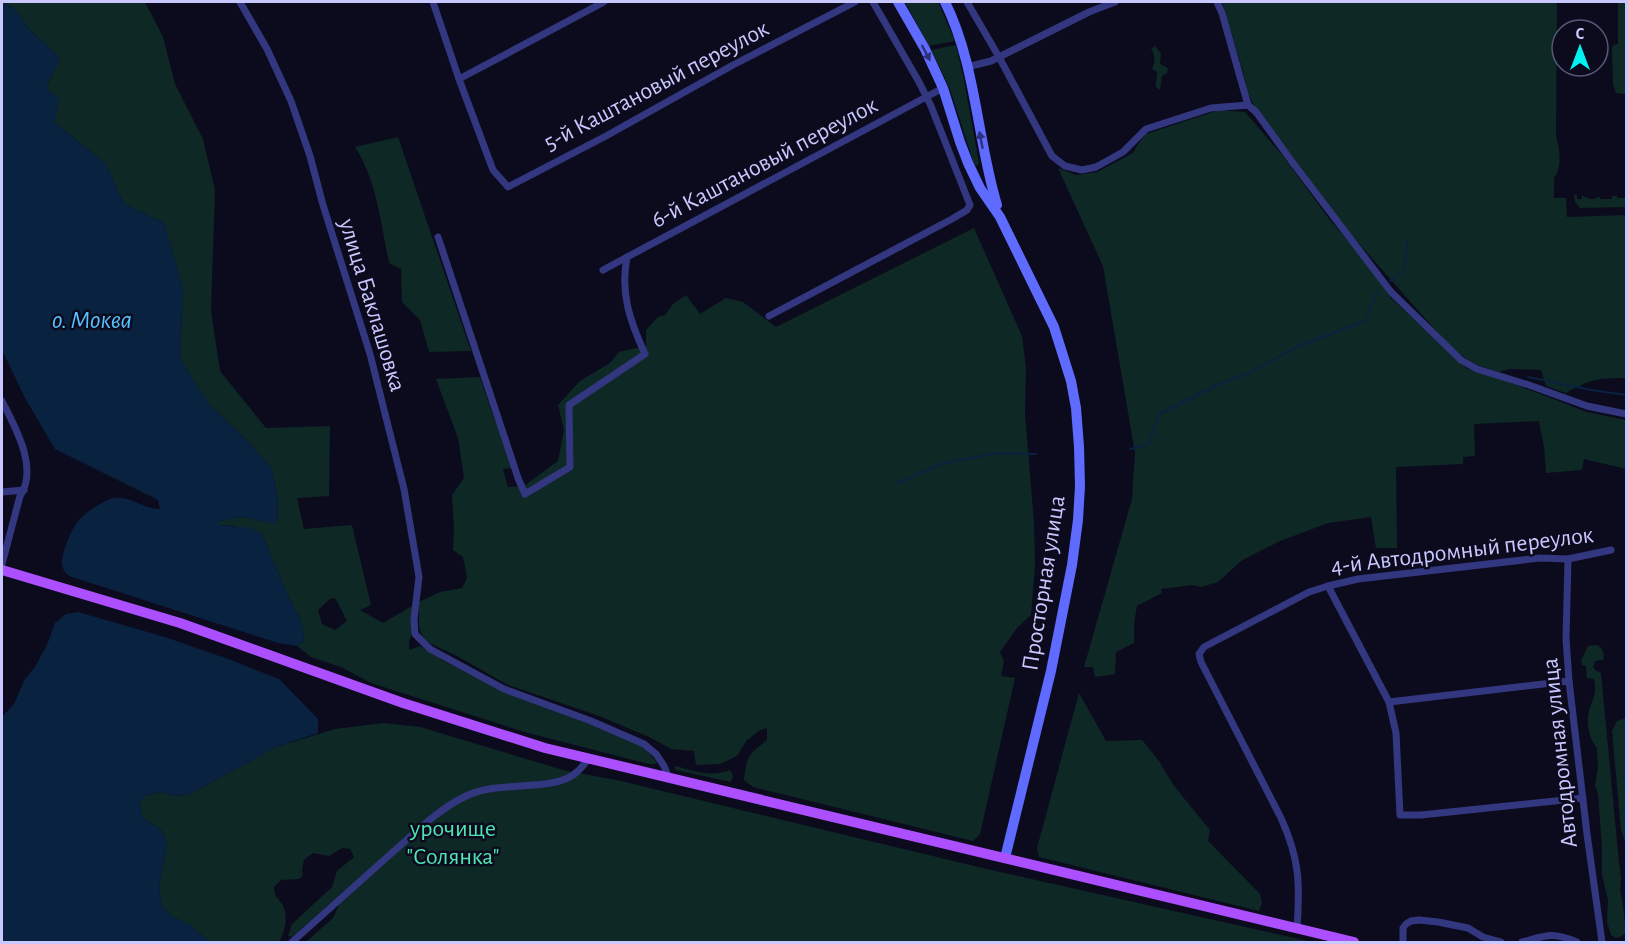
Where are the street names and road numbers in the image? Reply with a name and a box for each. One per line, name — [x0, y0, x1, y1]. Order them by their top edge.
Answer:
street label: 5-й Каштановый переулок — [540, 16, 773, 155]
street label: 6-й Каштановый переулок — [647, 93, 881, 233]
street label: улица Баклашовка — [334, 215, 410, 395]
street label: Просторная улица — [1018, 494, 1070, 673]
street label: 4-й Автодромный переулок — [1329, 523, 1595, 579]
street label: Автодромная улица — [1538, 657, 1582, 849]

